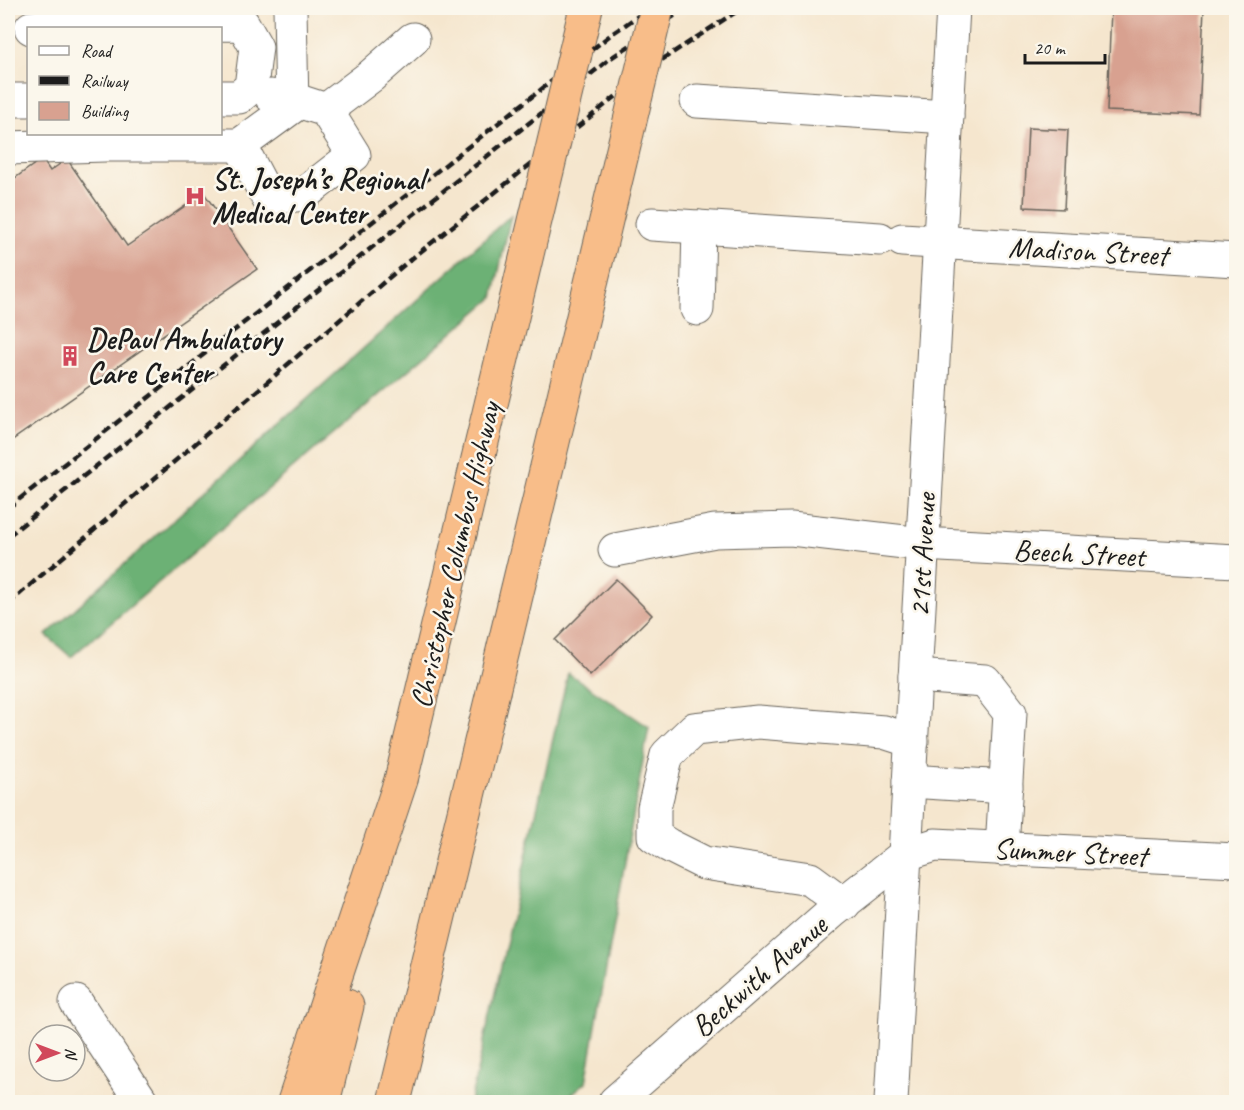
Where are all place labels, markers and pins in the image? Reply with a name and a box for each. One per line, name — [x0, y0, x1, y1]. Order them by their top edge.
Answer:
place label: St. Joseph’s Regional Medical Center — [212, 160, 429, 232]
hospital icon: St. Joseph’s Regional Medical Center — [183, 184, 207, 208]
place label: DePaul Ambulatory Care Center — [87, 320, 284, 392]
building icon: DePaul Ambulatory Care Center — [58, 344, 82, 368]

